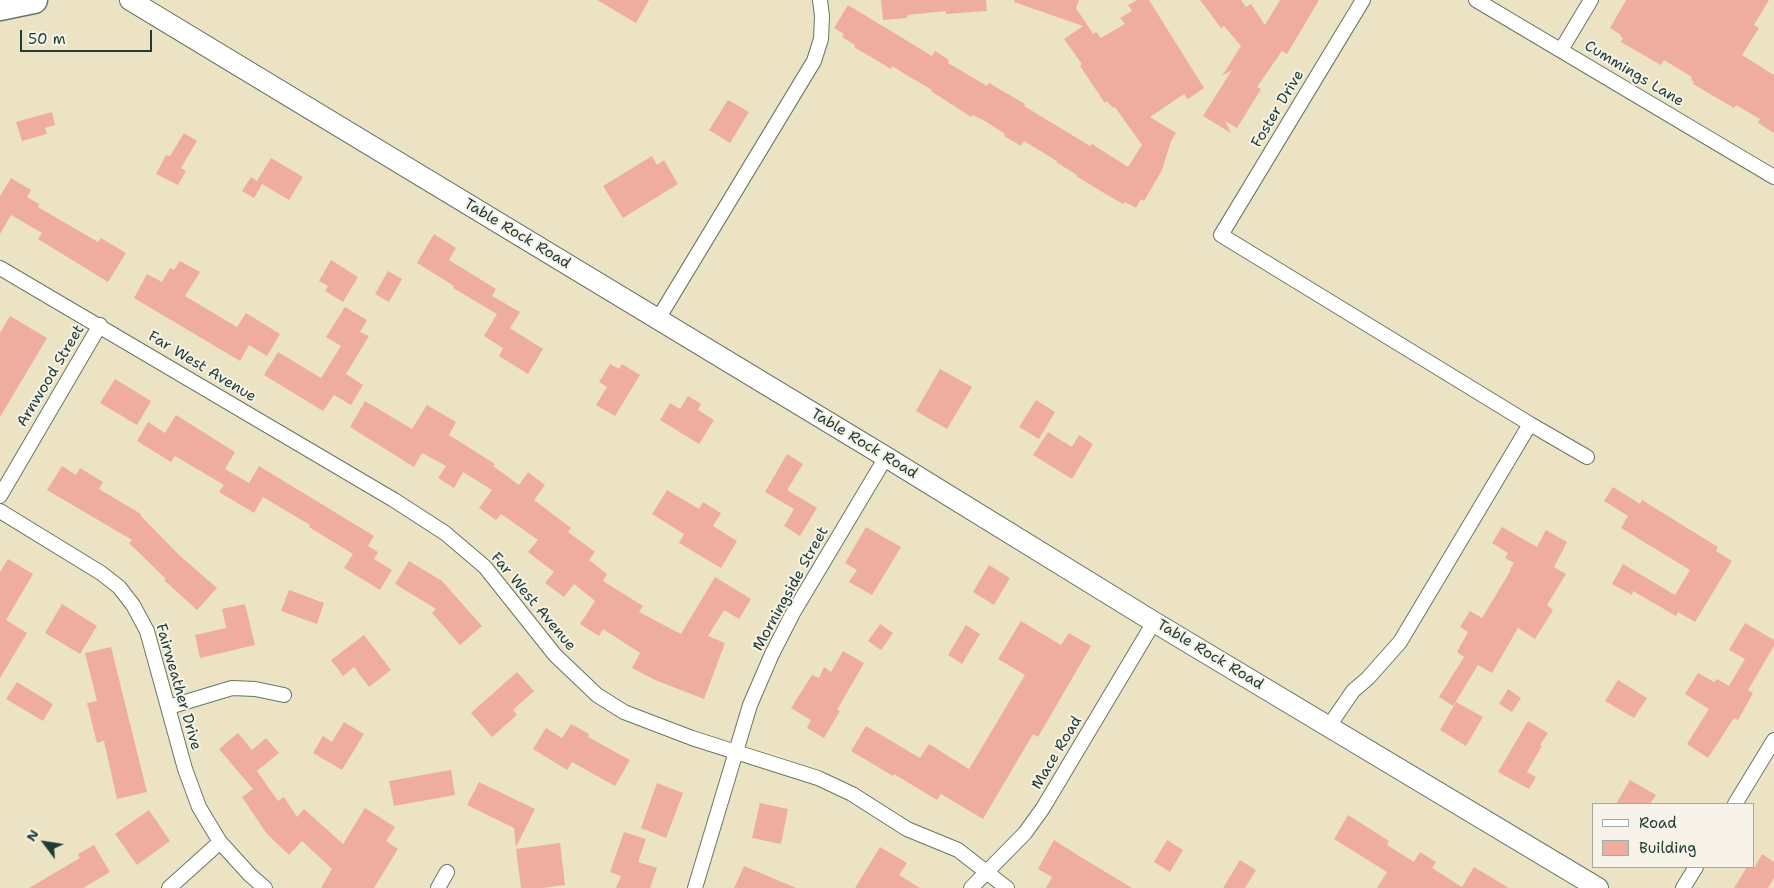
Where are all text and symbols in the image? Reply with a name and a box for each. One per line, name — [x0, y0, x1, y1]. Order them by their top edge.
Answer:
scale bar — [22, 20, 155, 52]
text: 50 m — [28, 29, 66, 49]
street label: Cummings Lane — [1581, 37, 1687, 111]
street label: Foster Drive — [1248, 67, 1308, 151]
street label: Table Rock Road — [460, 195, 574, 273]
street label: Arnwood Street — [13, 322, 89, 430]
street label: Far West Avenue — [145, 328, 259, 406]
street label: Table Rock Road — [807, 405, 921, 483]
street label: Morningside Street — [749, 524, 833, 654]
street label: Far West Avenue — [487, 549, 579, 655]
street label: Table Rock Road — [1153, 616, 1267, 694]
street label: Fairweather Drive — [151, 622, 205, 752]
street label: Mace Road — [1028, 713, 1086, 793]
legend — [1592, 803, 1754, 868]
text: Road — [1639, 813, 1677, 833]
north arrow — [20, 818, 70, 868]
text: N — [22, 826, 43, 845]
text: Building — [1639, 838, 1696, 858]

